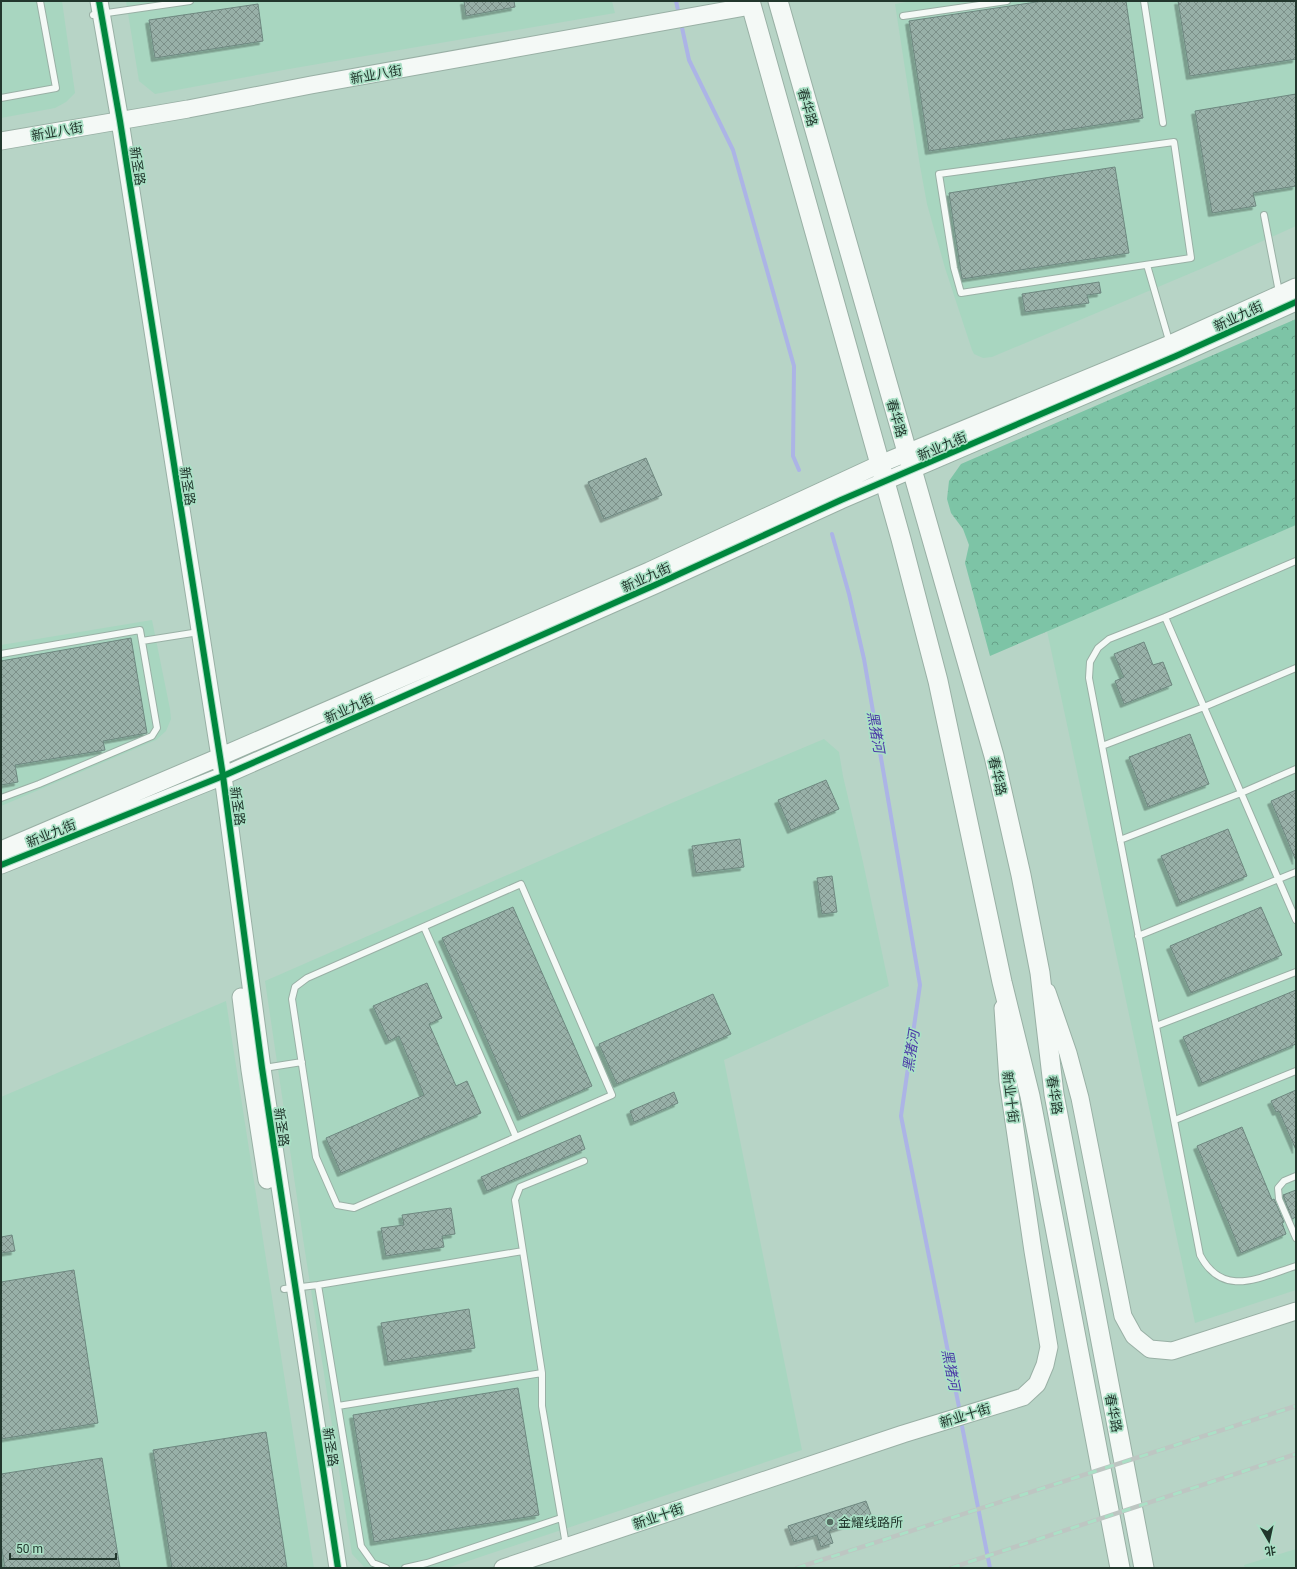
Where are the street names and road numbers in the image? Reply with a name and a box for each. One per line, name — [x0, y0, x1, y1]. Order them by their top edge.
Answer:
street label: 新业八街 — [349, 63, 403, 86]
street label: 春华路 — [795, 86, 820, 128]
street label: 新业八街 — [30, 120, 84, 143]
street label: 新圣路 — [127, 146, 148, 187]
street label: 新业九街 — [1211, 299, 1265, 334]
street label: 春华路 — [884, 397, 909, 439]
street label: 新业九街 — [915, 429, 969, 464]
street label: 新圣路 — [177, 466, 198, 507]
street label: 新业九街 — [619, 560, 673, 595]
street label: 新业九街 — [322, 691, 376, 726]
street label: 春华路 — [986, 755, 1009, 797]
street label: 新圣路 — [227, 786, 248, 826]
street label: 新业九街 — [24, 817, 78, 850]
street label: 新业十街 — [1000, 1070, 1021, 1124]
street label: 春华路 — [1044, 1075, 1065, 1116]
street label: 新圣路 — [271, 1107, 292, 1147]
street label: 春华路 — [1102, 1393, 1125, 1434]
street label: 新业十街 — [938, 1401, 992, 1430]
street label: 新圣路 — [320, 1427, 341, 1468]
street label: 新业十街 — [631, 1501, 685, 1532]

